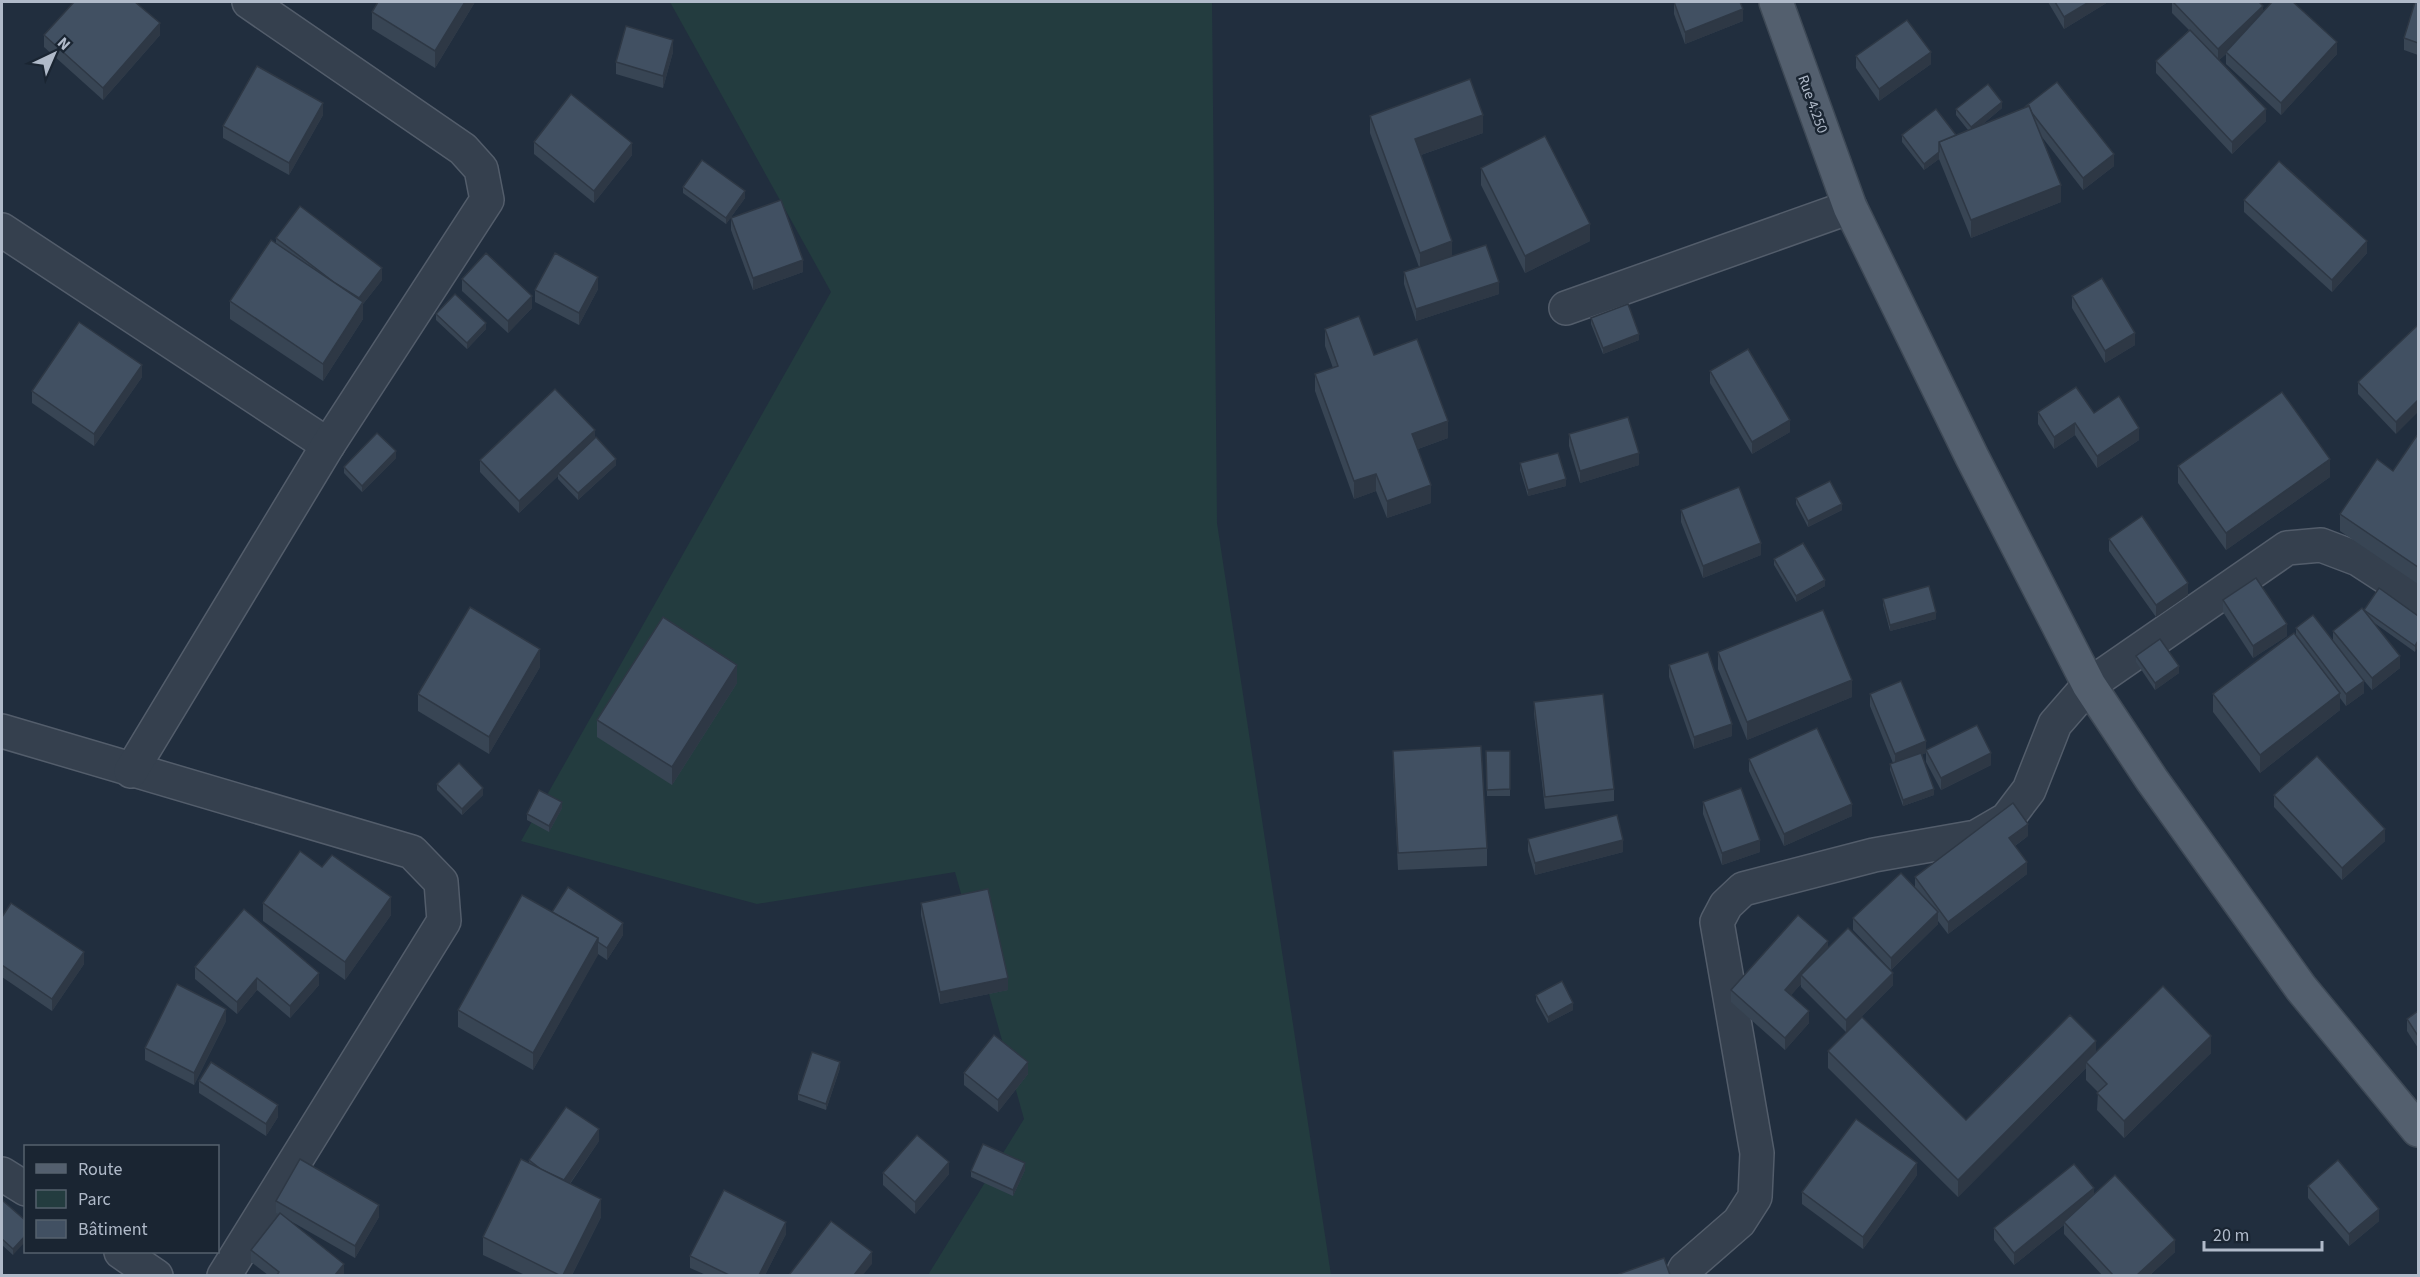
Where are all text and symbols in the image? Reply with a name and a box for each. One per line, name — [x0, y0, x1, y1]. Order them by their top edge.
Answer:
north arrow — [24, 24, 84, 84]
text: N — [52, 32, 75, 56]
street label: Rue 4.250 — [1792, 72, 1833, 136]
legend — [24, 1145, 219, 1253]
text: Route — [78, 1157, 122, 1182]
text: Parc — [78, 1187, 111, 1212]
scale bar — [2204, 1214, 2322, 1252]
text: Bâtiment — [78, 1217, 148, 1242]
text: 20 m — [2213, 1223, 2249, 1248]

